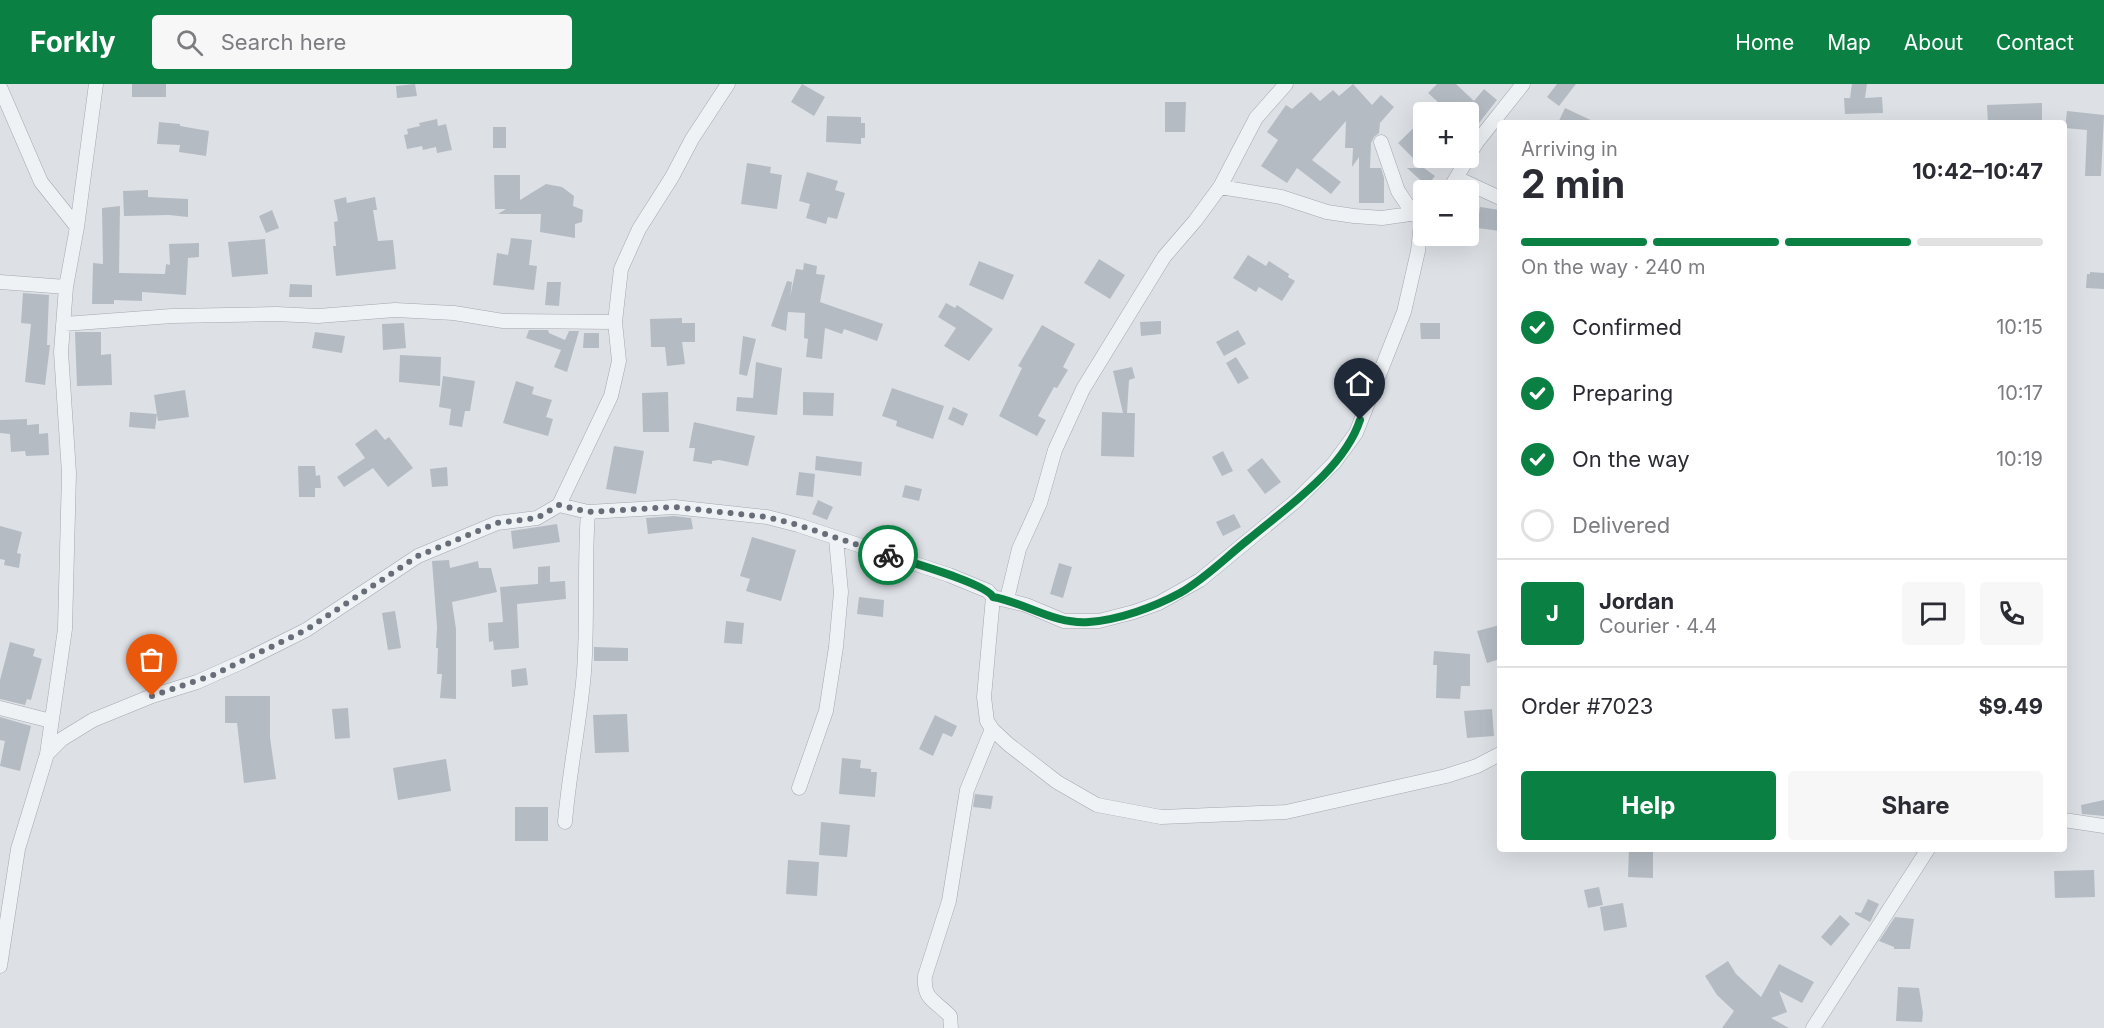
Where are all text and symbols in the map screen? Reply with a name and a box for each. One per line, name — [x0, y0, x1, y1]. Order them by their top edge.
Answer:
search box — [152, 15, 572, 69]
text: Forkly — [30, 25, 116, 59]
icon: search — [173, 26, 206, 59]
text: Search here — [221, 29, 346, 55]
text: Home — [1735, 30, 1794, 55]
text: Map — [1827, 30, 1871, 55]
text: About — [1904, 30, 1963, 55]
text: Contact — [1996, 30, 2074, 55]
map controls — [1413, 102, 1479, 246]
button: + — [1413, 102, 1479, 168]
text: Arriving in — [1521, 137, 1618, 161]
text: 10:42–10:47 — [1912, 158, 2043, 184]
text: 2 min — [1521, 160, 1625, 207]
button: − — [1413, 180, 1479, 246]
text: On the way · 240 m — [1521, 255, 1706, 279]
icon: check — [1521, 311, 1554, 344]
text: Confirmed — [1572, 314, 1682, 340]
text: 10:15 — [1996, 315, 2043, 339]
pin — [1334, 358, 1385, 420]
icon: home — [1343, 367, 1376, 400]
icon: check — [1521, 377, 1554, 410]
text: Preparing — [1572, 380, 1673, 406]
text: 10:17 — [1997, 381, 2043, 405]
icon: check — [1521, 443, 1554, 476]
text: On the way — [1572, 446, 1690, 472]
text: 10:19 — [1996, 447, 2043, 471]
text: Delivered — [1572, 512, 1670, 538]
courier — [858, 525, 918, 585]
icon: bike — [872, 539, 905, 572]
button: chat — [1902, 582, 1965, 645]
button: phone — [1980, 582, 2043, 645]
text: Jordan — [1599, 588, 1674, 614]
text: J — [1546, 600, 1559, 626]
text: Courier · 4.4 — [1599, 614, 1717, 638]
pin — [126, 634, 177, 696]
icon: bag — [135, 643, 168, 676]
text: Order #7023 — [1521, 693, 1653, 719]
text: $9.49 — [1978, 693, 2043, 719]
button: Help — [1521, 771, 1776, 840]
button: Share — [1788, 771, 2043, 840]

